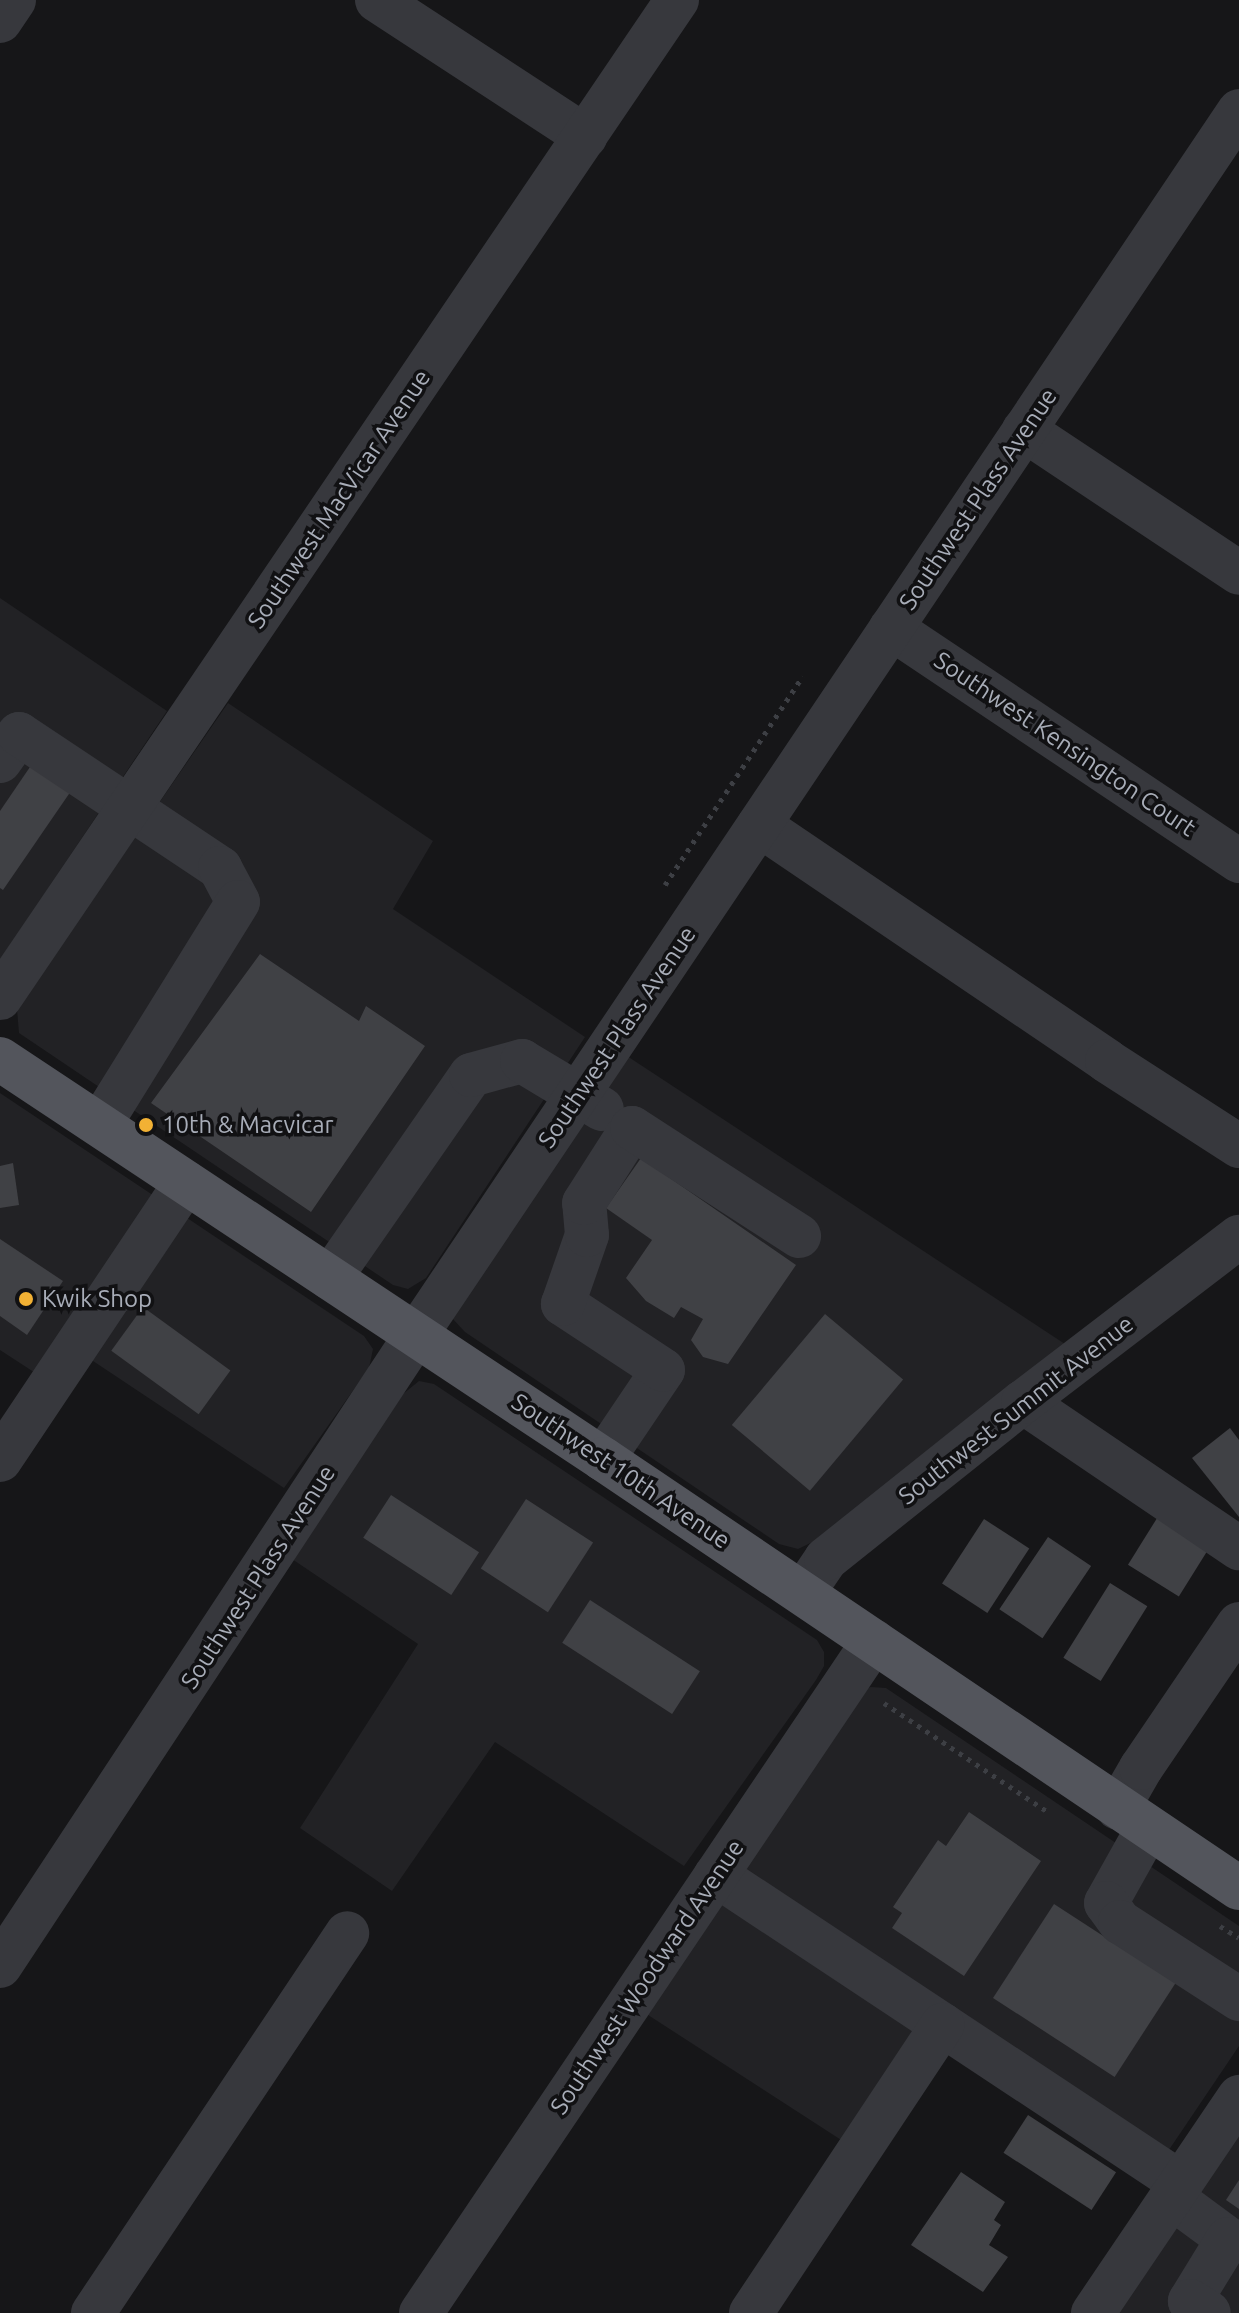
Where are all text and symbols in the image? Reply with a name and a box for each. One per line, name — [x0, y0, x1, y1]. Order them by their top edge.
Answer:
street label: Southwest MacVicar Avenue — [242, 364, 436, 634]
street label: Southwest Plass Avenue — [893, 383, 1063, 615]
street label: Southwest Kensington Court — [929, 646, 1201, 842]
street label: Southwest Plass Avenue — [532, 921, 702, 1153]
place label: 10th & Macvicar — [162, 1111, 334, 1139]
marker: 10th & Macvicar — [137, 1116, 155, 1134]
place label: Kwik Shop — [42, 1285, 152, 1313]
marker: Kwik Shop — [17, 1290, 35, 1308]
street label: Southwest Summit Avenue — [893, 1309, 1139, 1511]
street label: Southwest 10th Avenue — [506, 1387, 736, 1555]
street label: Southwest Plass Avenue — [175, 1460, 341, 1694]
street label: Southwest Woodward Avenue — [544, 1834, 750, 2120]

